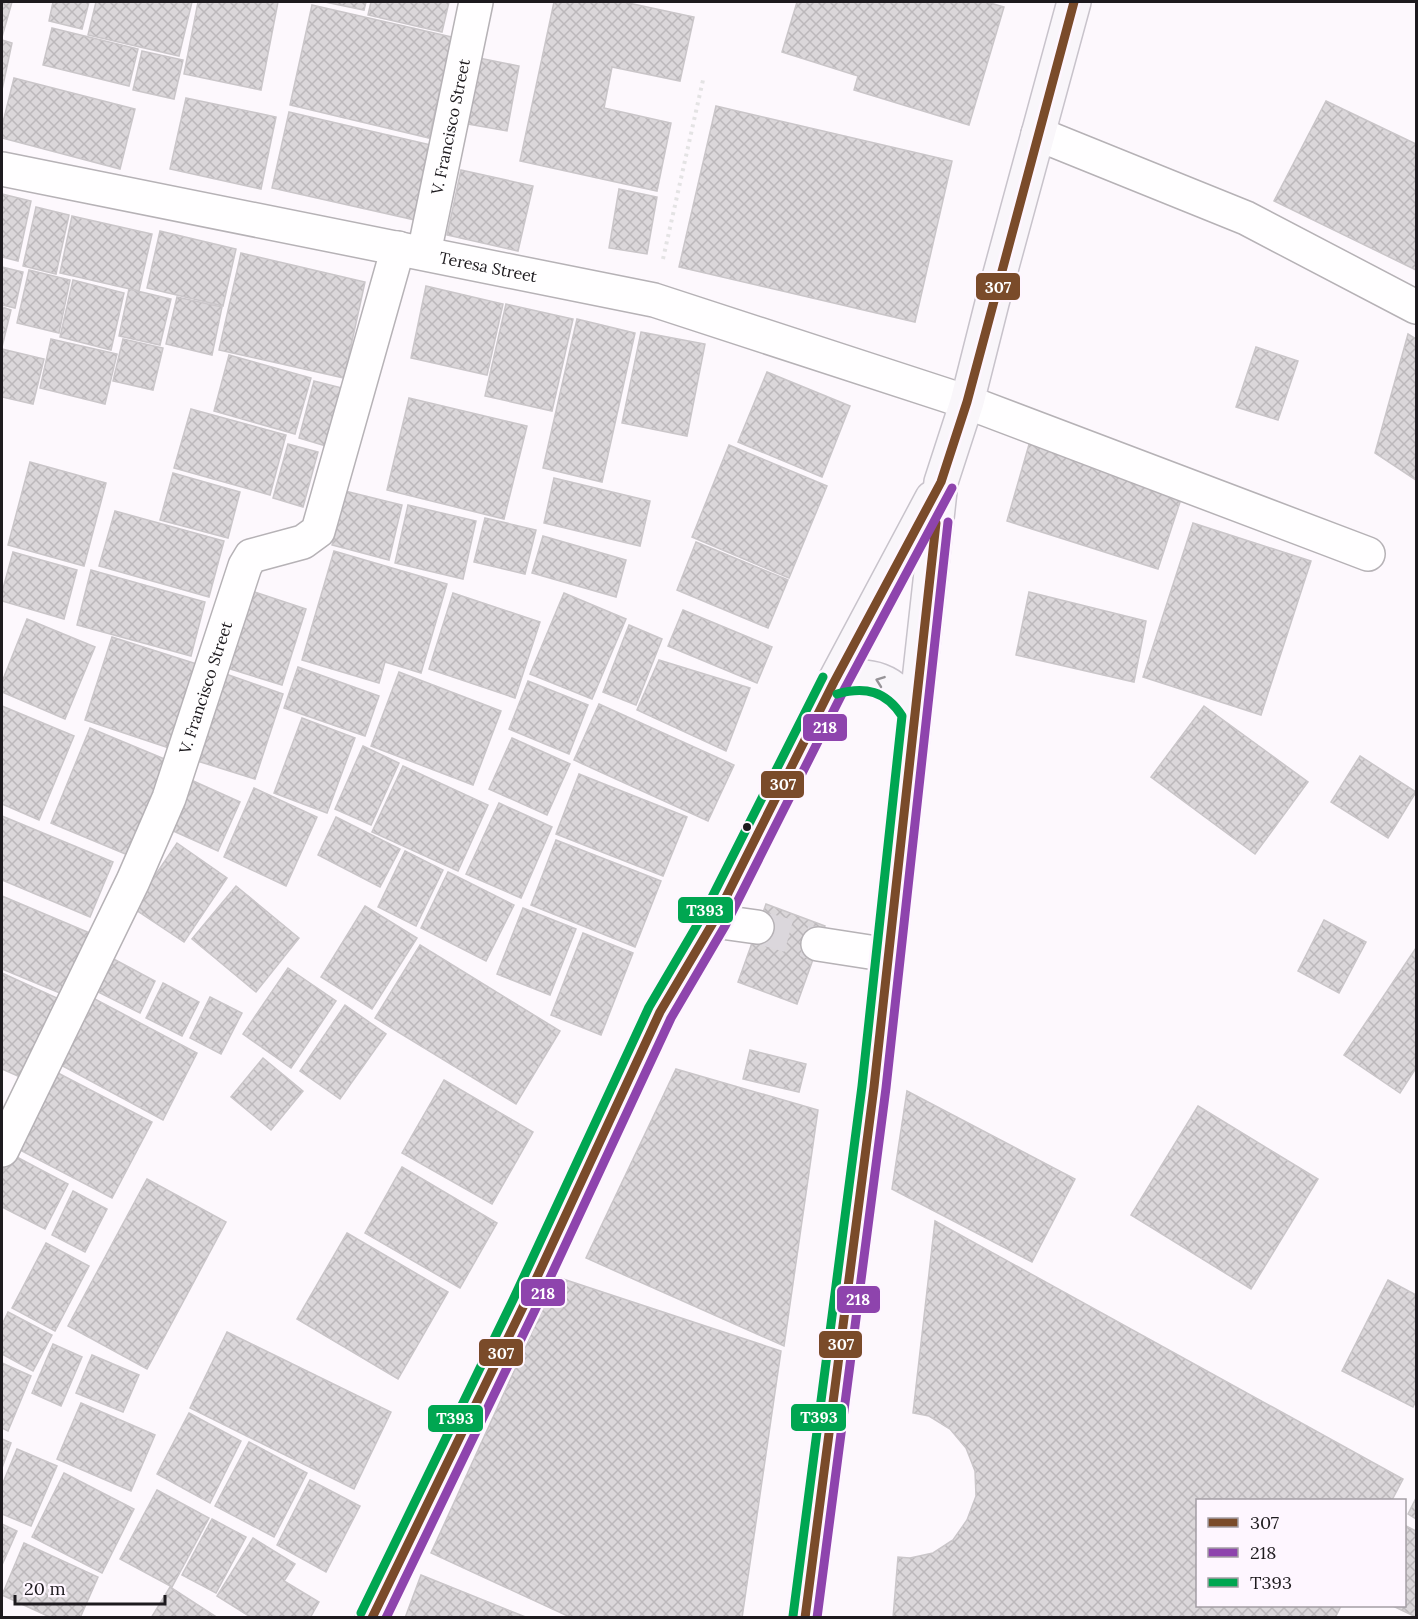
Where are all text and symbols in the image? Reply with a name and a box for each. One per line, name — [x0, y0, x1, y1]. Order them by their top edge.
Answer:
street label: V. Francisco Street — [426, 56, 474, 197]
street label: Teresa Street — [438, 247, 540, 286]
line badge: 307 — [975, 272, 1021, 301]
text: 307 — [985, 277, 1012, 297]
street label: V. Francisco Street — [174, 618, 236, 757]
one-way arrow — [876, 676, 886, 689]
line badge: 218 — [802, 713, 848, 742]
text: 218 — [813, 717, 837, 737]
line badge: 307 — [760, 770, 805, 799]
text: 307 — [770, 774, 797, 794]
unlabelled marker — [741, 821, 753, 833]
line badge: T393 — [677, 896, 734, 924]
text: T393 — [686, 900, 724, 920]
line badge: 218 — [520, 1278, 566, 1307]
text: 218 — [531, 1283, 555, 1303]
line badge: 218 — [836, 1285, 881, 1314]
text: 218 — [846, 1289, 870, 1309]
line badge: 307 — [818, 1330, 863, 1359]
text: 307 — [828, 1334, 855, 1354]
line badge: 307 — [478, 1338, 524, 1367]
text: 307 — [488, 1343, 515, 1363]
line badge: T393 — [790, 1403, 847, 1432]
line badge: T393 — [427, 1404, 484, 1433]
text: T393 — [800, 1407, 838, 1427]
text: T393 — [436, 1408, 474, 1428]
legend — [1196, 1499, 1406, 1607]
text: 307 — [1250, 1511, 1279, 1534]
text: 218 — [1250, 1541, 1276, 1564]
scale bar — [15, 1568, 165, 1606]
text: T393 — [1250, 1571, 1292, 1594]
text: 20 m — [24, 1577, 66, 1600]

